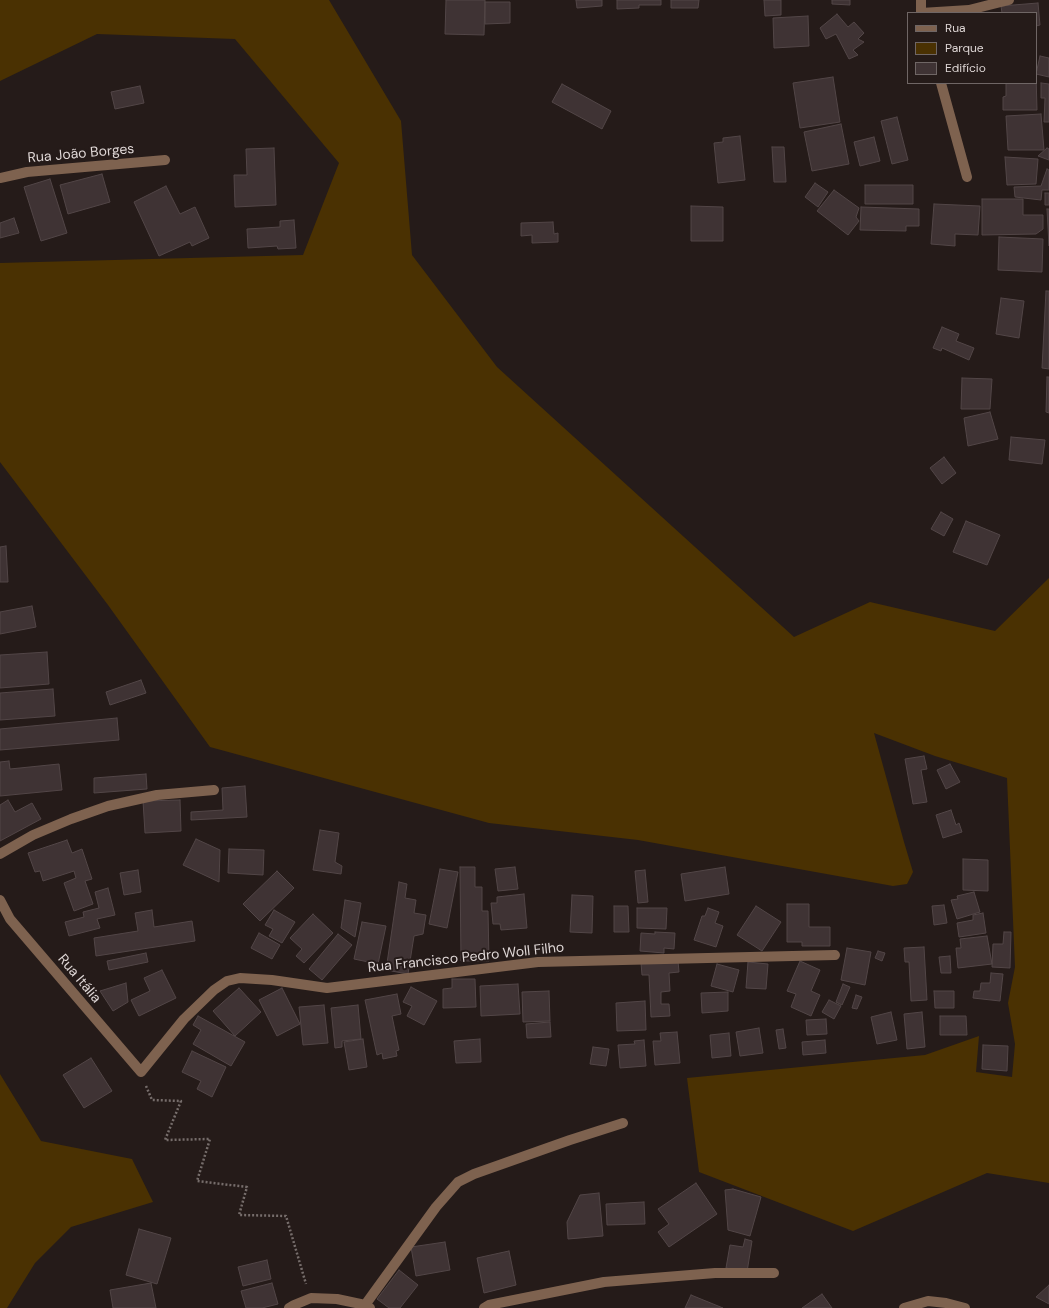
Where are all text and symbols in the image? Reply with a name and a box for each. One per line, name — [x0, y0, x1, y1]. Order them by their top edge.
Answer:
legend — [907, 12, 1037, 84]
text: Rua — [945, 20, 966, 36]
text: Parque — [945, 40, 984, 56]
text: Edifício — [945, 60, 986, 76]
street label: Rua João Borges — [27, 141, 135, 167]
street label: Rua Francisco Pedro Woll Filho — [367, 939, 565, 977]
street label: Rua Itália — [54, 951, 104, 1007]

